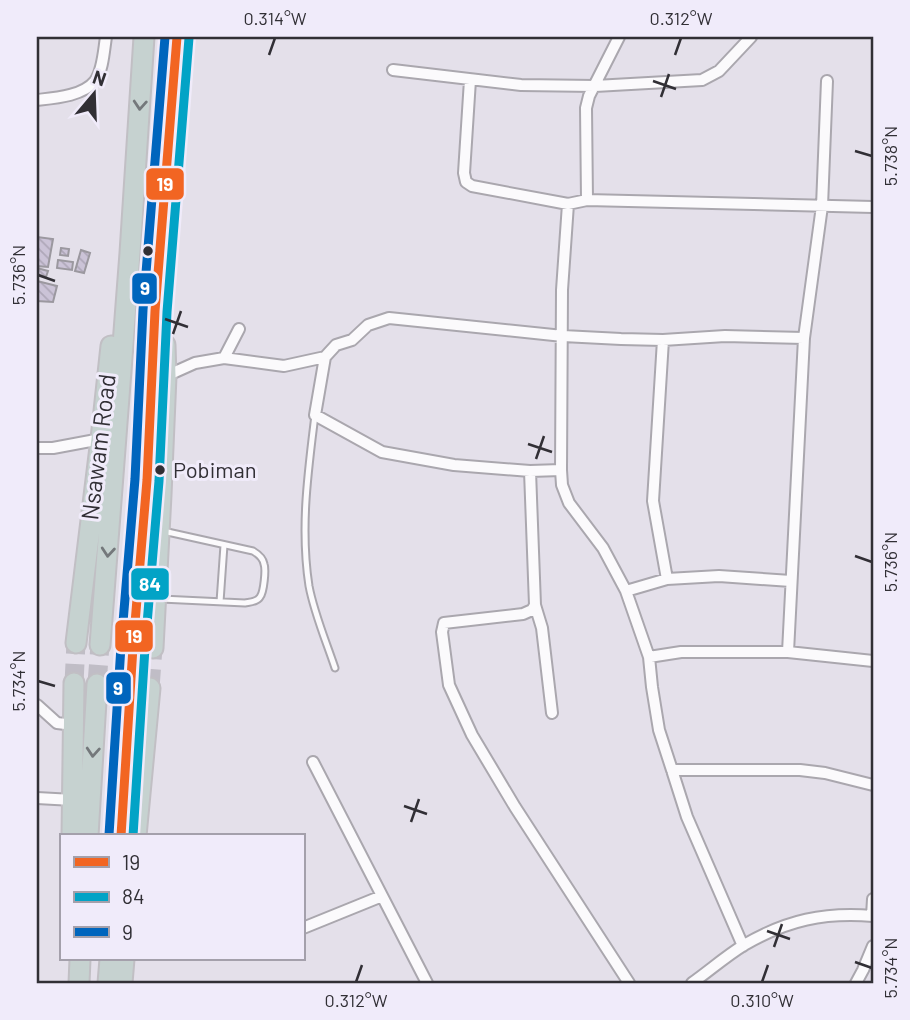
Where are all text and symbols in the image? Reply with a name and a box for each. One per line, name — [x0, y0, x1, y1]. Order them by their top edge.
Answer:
text: 0.314°W — [243, 7, 307, 29]
text: 0.312°W — [650, 7, 713, 29]
north arrow — [60, 60, 130, 130]
text: N — [90, 65, 109, 90]
one-way arrow — [133, 100, 148, 111]
text: 5.738°N — [879, 126, 901, 186]
line badge: 19 — [145, 167, 185, 201]
text: 19 — [157, 172, 173, 195]
unlabelled marker — [141, 244, 155, 258]
text: 5.736°N — [7, 245, 29, 305]
line badge: 9 — [131, 272, 158, 305]
text: 9 — [140, 276, 150, 299]
street label: Nsawam Road — [74, 372, 121, 521]
place label: Pobiman — [173, 456, 257, 482]
marker: Pobiman — [153, 463, 167, 477]
text: 5.736°N — [879, 532, 901, 592]
one-way arrow — [101, 546, 116, 557]
line badge: 84 — [130, 567, 170, 601]
text: 84 — [139, 572, 161, 595]
line badge: 19 — [114, 619, 154, 653]
text: 19 — [126, 624, 142, 647]
text: 5.734°N — [7, 651, 29, 711]
line badge: 9 — [105, 671, 132, 705]
text: 9 — [113, 676, 123, 699]
one-way arrow — [86, 747, 101, 758]
legend — [60, 834, 304, 960]
text: 19 — [122, 849, 140, 874]
text: 84 — [122, 883, 145, 908]
text: 9 — [122, 919, 133, 944]
text: 5.734°N — [879, 938, 901, 998]
text: 0.312°W — [325, 989, 388, 1011]
text: 0.310°W — [730, 989, 794, 1011]

